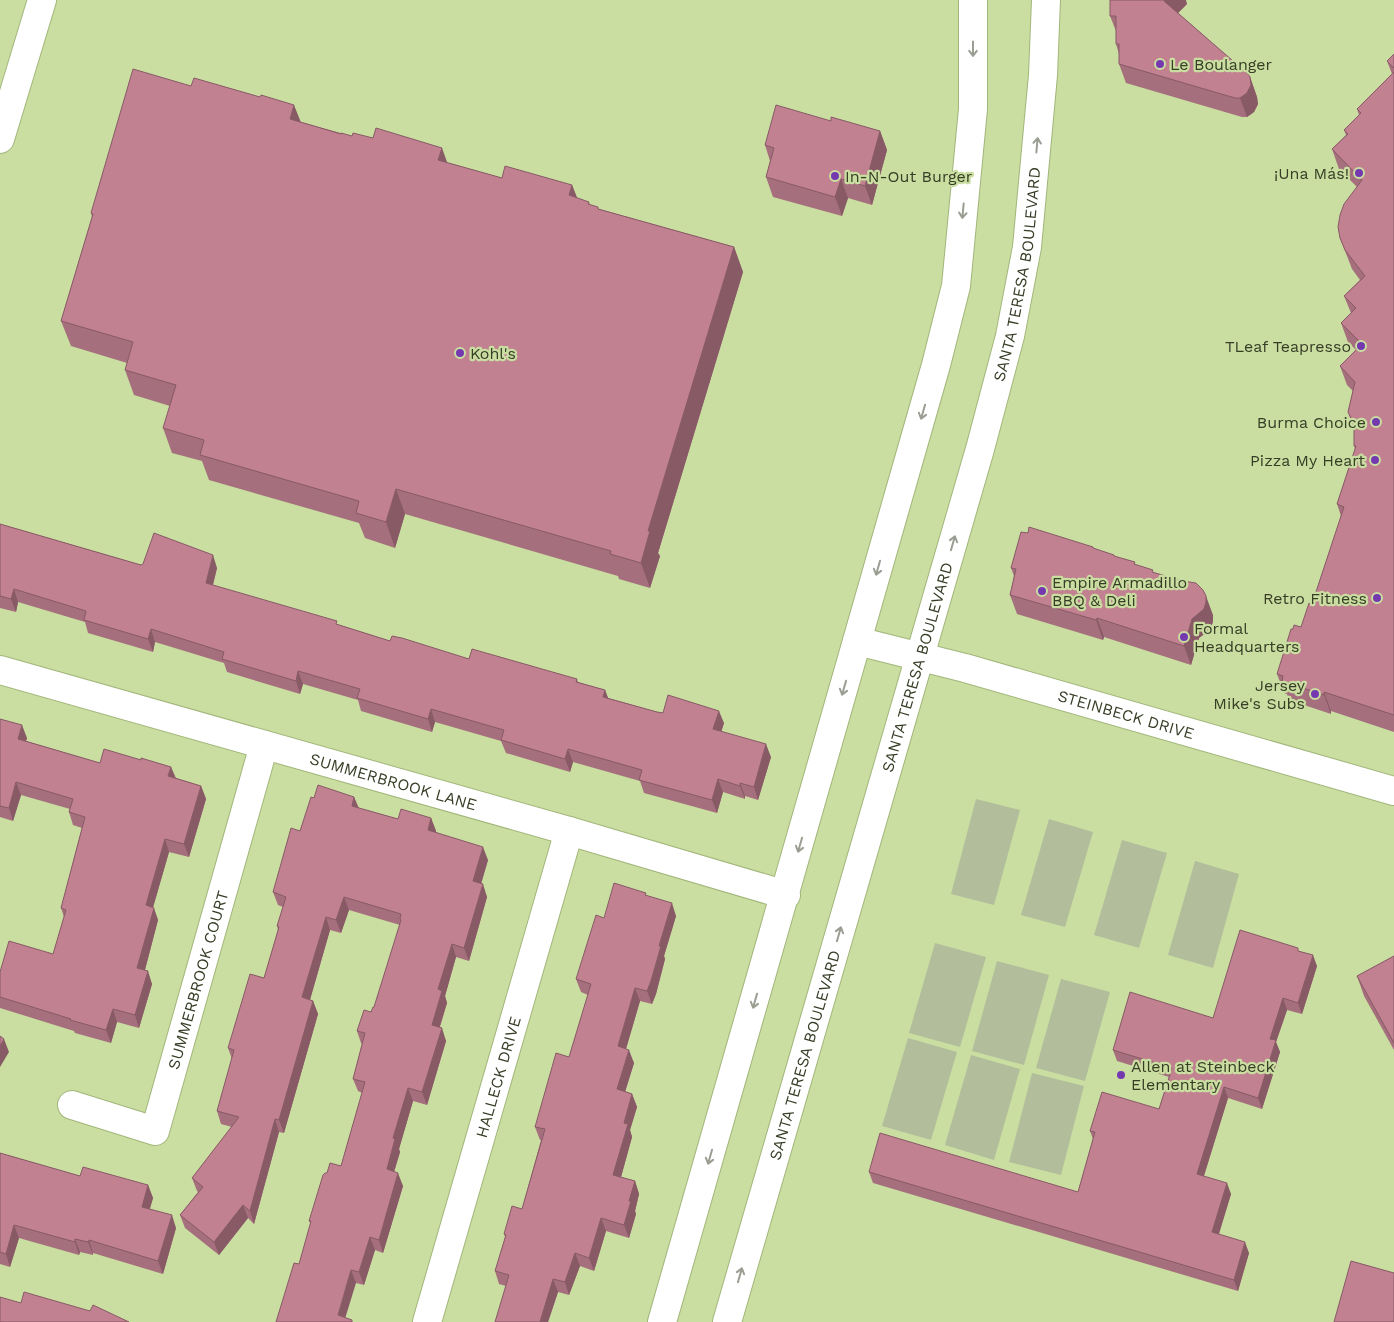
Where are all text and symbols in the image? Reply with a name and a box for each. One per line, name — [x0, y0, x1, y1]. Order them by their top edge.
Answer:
one-way arrow — [968, 40, 978, 56]
place label: Le Boulanger — [1170, 55, 1273, 74]
marker: Le Boulanger — [1154, 58, 1166, 70]
one-way arrow — [1032, 137, 1042, 153]
place label: ¡Una Más! — [1274, 164, 1349, 183]
street label: SANTA TERESA BOULEVARD — [989, 166, 1044, 384]
place label: In-N-Out Burger — [845, 167, 973, 186]
marker: ¡Una Más! — [1353, 167, 1365, 179]
marker: In-N-Out Burger — [829, 170, 841, 182]
one-way arrow — [958, 202, 968, 218]
place label: TLeaf Teapresso — [1225, 337, 1351, 356]
marker: TLeaf Teapresso — [1355, 340, 1367, 352]
place label: Kohl's — [470, 344, 516, 363]
marker: Kohl's — [454, 347, 466, 359]
one-way arrow — [917, 403, 927, 419]
place label: Burma Choice — [1257, 413, 1366, 432]
marker: Burma Choice — [1370, 416, 1382, 428]
place label: Pizza My Heart — [1250, 451, 1365, 470]
marker: Pizza My Heart — [1369, 454, 1381, 466]
one-way arrow — [949, 535, 959, 551]
one-way arrow — [872, 559, 882, 575]
street label: SANTA TERESA BOULEVARD — [878, 560, 957, 774]
place label: Empire Armadillo BBQ & Deli — [1052, 573, 1187, 610]
marker: Empire Armadillo BBQ & Deli — [1036, 585, 1048, 597]
place label: Retro Fitness — [1263, 589, 1367, 608]
marker: Retro Fitness — [1371, 592, 1383, 604]
place label: Formal Headquarters — [1194, 619, 1300, 656]
marker: Formal Headquarters — [1178, 631, 1190, 643]
place label: Jersey Mike's Subs — [1213, 676, 1306, 713]
one-way arrow — [839, 680, 848, 696]
street label: STEINBECK DRIVE — [1056, 686, 1196, 743]
marker: Jersey Mike's Subs — [1309, 688, 1321, 700]
street label: SUMMERBROOK LANE — [308, 749, 479, 814]
one-way arrow — [794, 836, 804, 852]
street label: SUMMERBROOK COURT — [164, 888, 232, 1072]
one-way arrow — [835, 927, 845, 943]
street label: SANTA TERESA BOULEVARD — [765, 948, 844, 1162]
one-way arrow — [749, 992, 759, 1008]
street label: HALLECK DRIVE — [472, 1014, 525, 1140]
place label: Allen at Steinbeck Elementary — [1131, 1057, 1275, 1094]
marker: Allen at Steinbeck Elementary — [1115, 1069, 1127, 1081]
one-way arrow — [704, 1149, 714, 1165]
one-way arrow — [736, 1268, 746, 1284]

